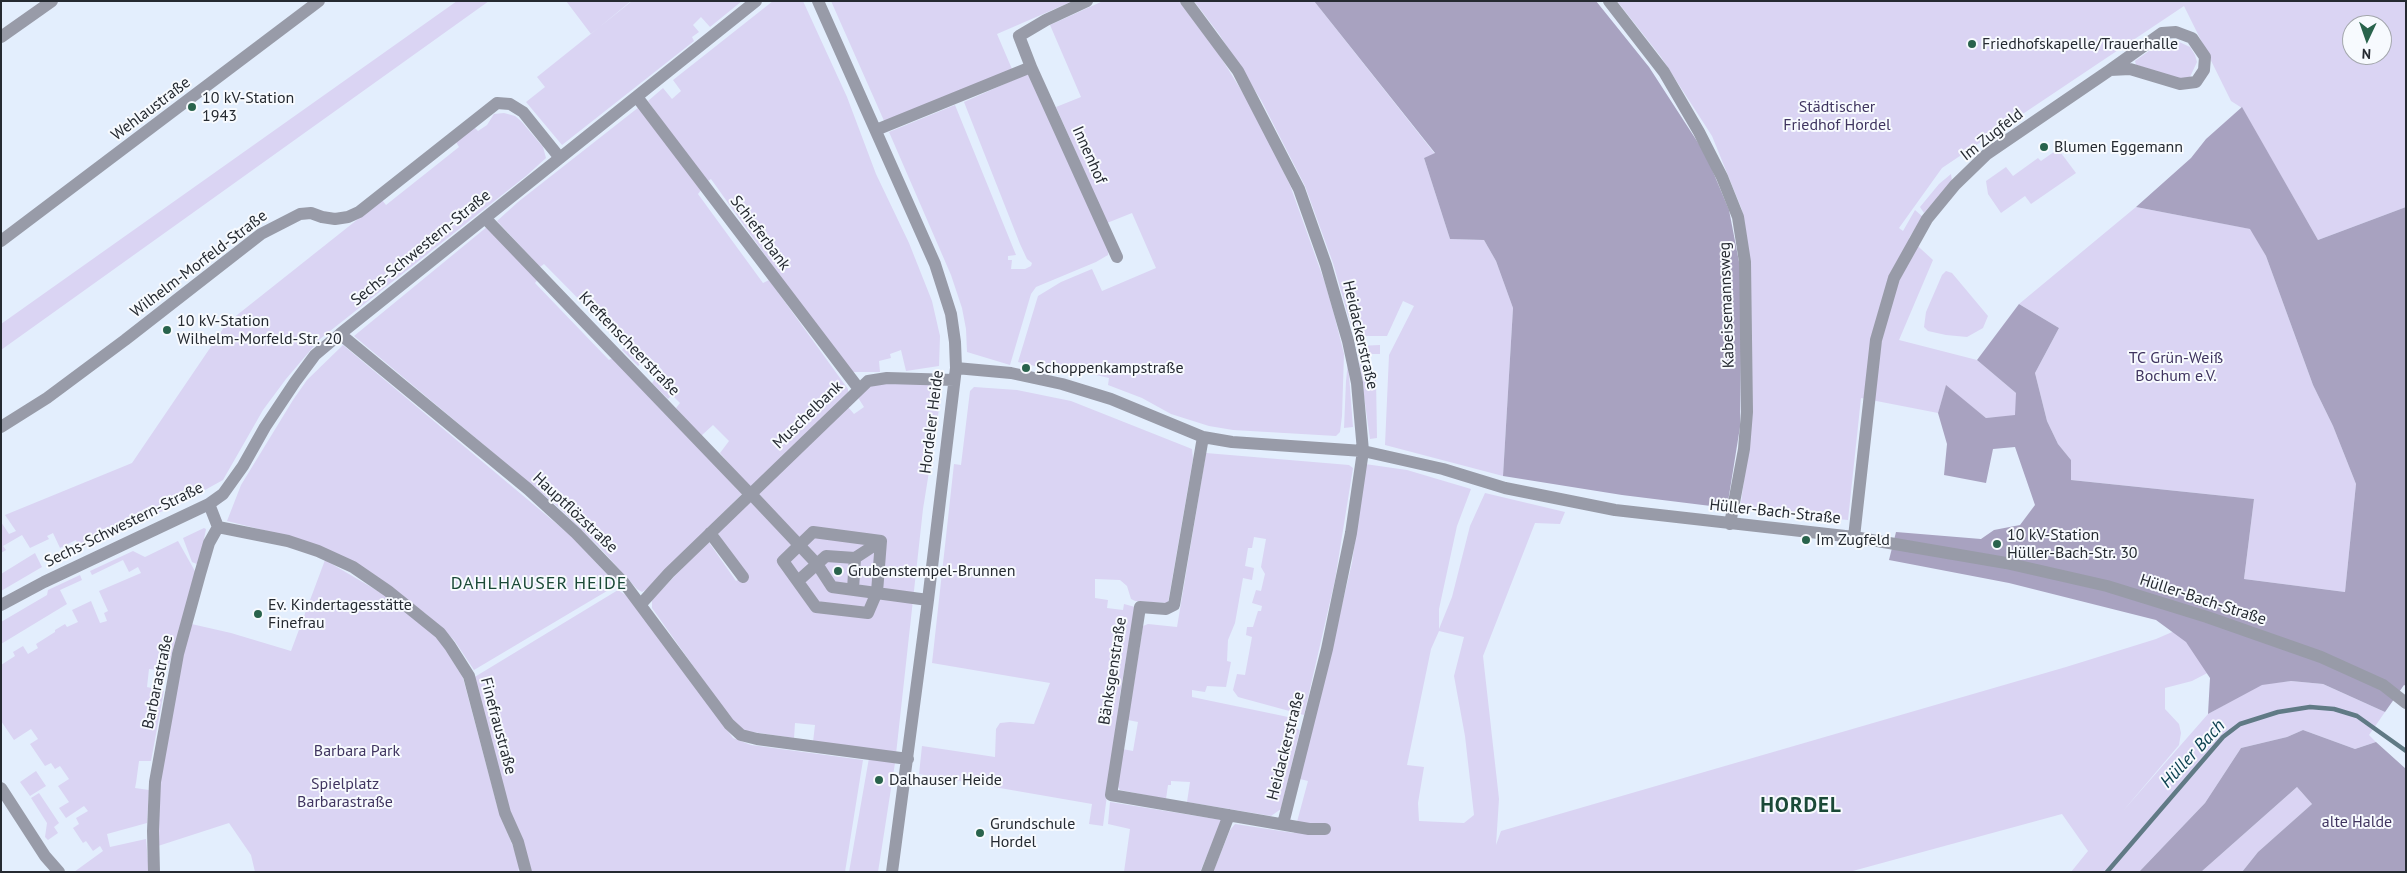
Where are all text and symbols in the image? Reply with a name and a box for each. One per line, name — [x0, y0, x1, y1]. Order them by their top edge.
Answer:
north arrow — [2342, 15, 2392, 65]
place label: Friedhofskapelle/Trauerhalle — [1982, 34, 2178, 54]
marker: Friedhofskapelle/Trauerhalle — [1966, 38, 1978, 50]
text: N — [2361, 45, 2371, 63]
street label: Wehlaustraße — [108, 73, 194, 145]
place label: 10 kV-Station 1943 — [202, 88, 294, 126]
park label: Städtischer Friedhof Hordel — [1783, 97, 1891, 135]
marker: 10 kV-Station 1943 — [186, 101, 198, 113]
street label: Im Zugfeld — [1957, 105, 2027, 165]
street label: Innenhof — [1068, 123, 1110, 187]
place label: Blumen Eggemann — [2054, 137, 2183, 157]
marker: Blumen Eggemann — [2038, 141, 2050, 153]
street label: Sechs-Schwestern-Straße — [347, 186, 495, 310]
street label: Schieferbank — [726, 192, 794, 274]
street label: Wilhelm-Morfeld-Straße — [127, 206, 271, 322]
street label: Kabeisemannsweg — [1715, 241, 1739, 369]
street label: Heidackerstraße — [1338, 279, 1382, 391]
street label: Kreftenscheerstraße — [574, 288, 684, 400]
place label: 10 kV-Station Wilhelm-Morfeld-Str. 20 — [177, 311, 342, 349]
marker: 10 kV-Station Wilhelm-Morfeld-Str. 20 — [161, 324, 173, 336]
park label: TC Grün-Weiß Bochum e.V. — [2129, 348, 2223, 386]
place label: Schoppenkampstraße — [1036, 358, 1184, 378]
marker: Schoppenkampstraße — [1020, 362, 1032, 374]
street label: Hordeler Heide — [916, 369, 948, 475]
street label: Muschelbank — [769, 377, 847, 453]
street label: Hauptflözstraße — [528, 469, 622, 557]
street label: Sechs-Schwestern-Straße — [42, 478, 206, 572]
street label: Hüller-Bach-Straße — [1708, 496, 1842, 528]
place label: 10 kV-Station Hüller-Bach-Str. 30 — [2007, 525, 2138, 563]
place label: Im Zugfeld — [1816, 530, 1890, 550]
marker: Im Zugfeld — [1800, 534, 1812, 546]
marker: 10 kV-Station Hüller-Bach-Str. 30 — [1991, 538, 2003, 550]
place label: Grubenstempel-Brunnen — [848, 561, 1015, 581]
marker: Grubenstempel-Brunnen — [832, 565, 844, 577]
street label: Hüller-Bach-Straße — [2137, 570, 2269, 630]
district label: DAHLHAUSER HEIDE — [449, 573, 629, 595]
place label: Ev. Kindertagesstätte Finefrau — [268, 595, 412, 633]
marker: Ev. Kindertagesstätte Finefrau — [252, 608, 264, 620]
street label: Bänksgenstraße — [1095, 616, 1131, 726]
street label: Barbarastraße — [139, 633, 177, 731]
street label: Finefraustraße — [476, 675, 520, 777]
street label: Heidackerstraße — [1263, 690, 1309, 802]
water label: Hüller Bach — [2156, 715, 2230, 793]
park label: Barbara Park — [314, 741, 400, 761]
place label: Dalhauser Heide — [889, 770, 1002, 790]
park label: Spielplatz Barbarastraße — [297, 774, 393, 812]
marker: Dalhauser Heide — [873, 774, 885, 786]
district label: HORDEL — [1759, 793, 1843, 819]
park label: alte Halde — [2322, 812, 2392, 832]
place label: Grundschule Hordel — [990, 814, 1075, 852]
marker: Grundschule Hordel — [974, 827, 986, 839]

